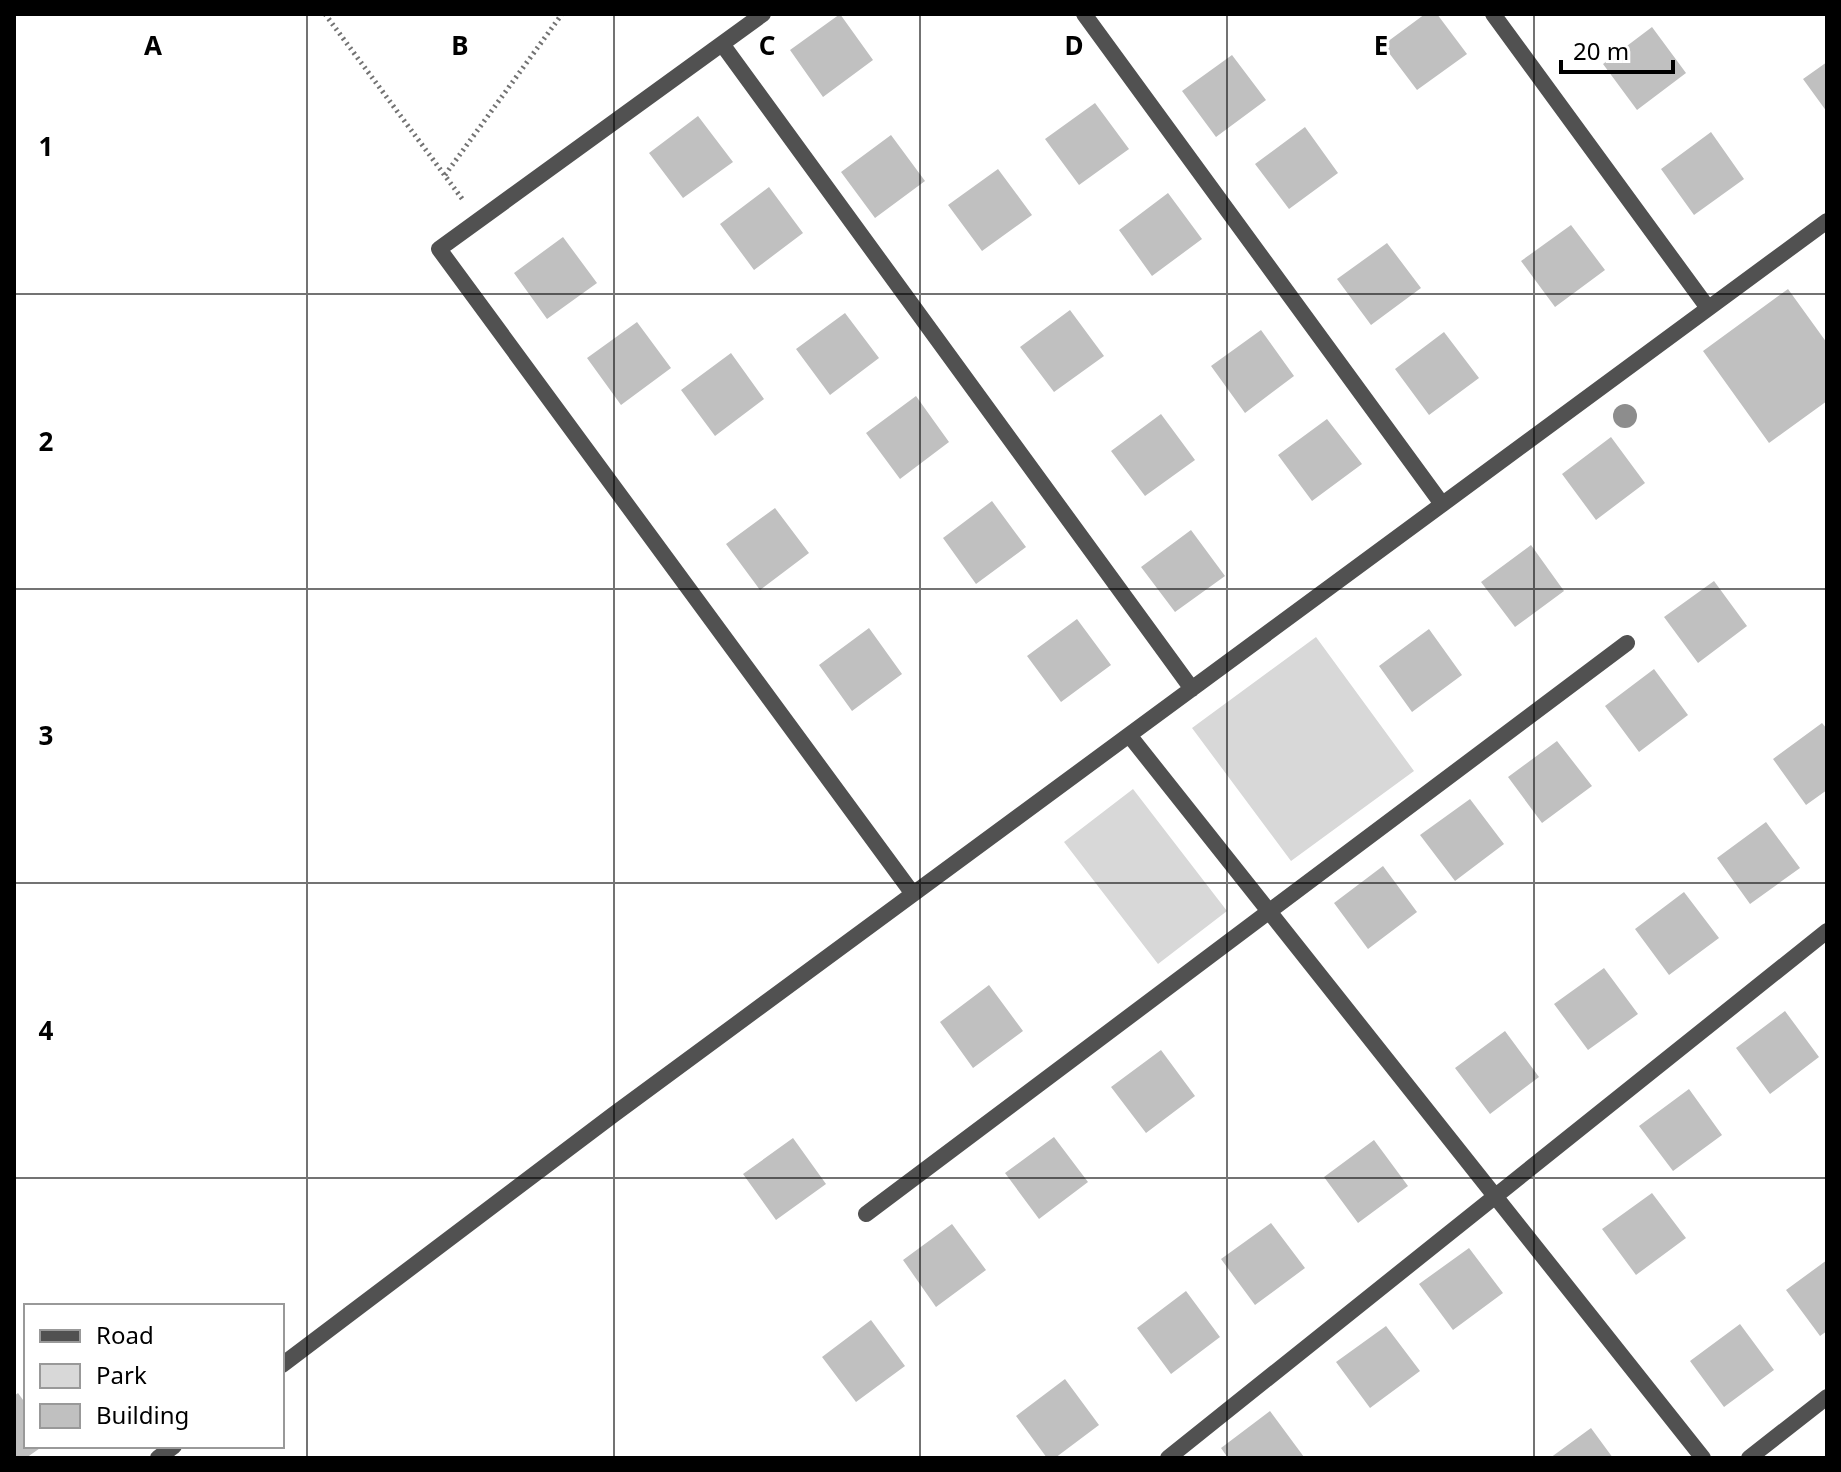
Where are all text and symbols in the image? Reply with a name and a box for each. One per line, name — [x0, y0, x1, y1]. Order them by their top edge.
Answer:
scale bar — [1561, 24, 1673, 74]
text: A — [144, 27, 162, 63]
text: B — [451, 27, 469, 63]
text: C — [759, 27, 775, 63]
text: D — [1064, 27, 1084, 63]
text: E — [1374, 27, 1388, 63]
text: 20 m — [1573, 34, 1629, 67]
text: 1 — [39, 128, 53, 164]
text: 2 — [39, 423, 54, 459]
text: 3 — [39, 717, 53, 753]
text: 4 — [39, 1012, 54, 1048]
legend — [24, 1304, 284, 1448]
text: Road — [96, 1318, 154, 1351]
text: Park — [96, 1358, 147, 1391]
text: Building — [96, 1398, 189, 1431]

